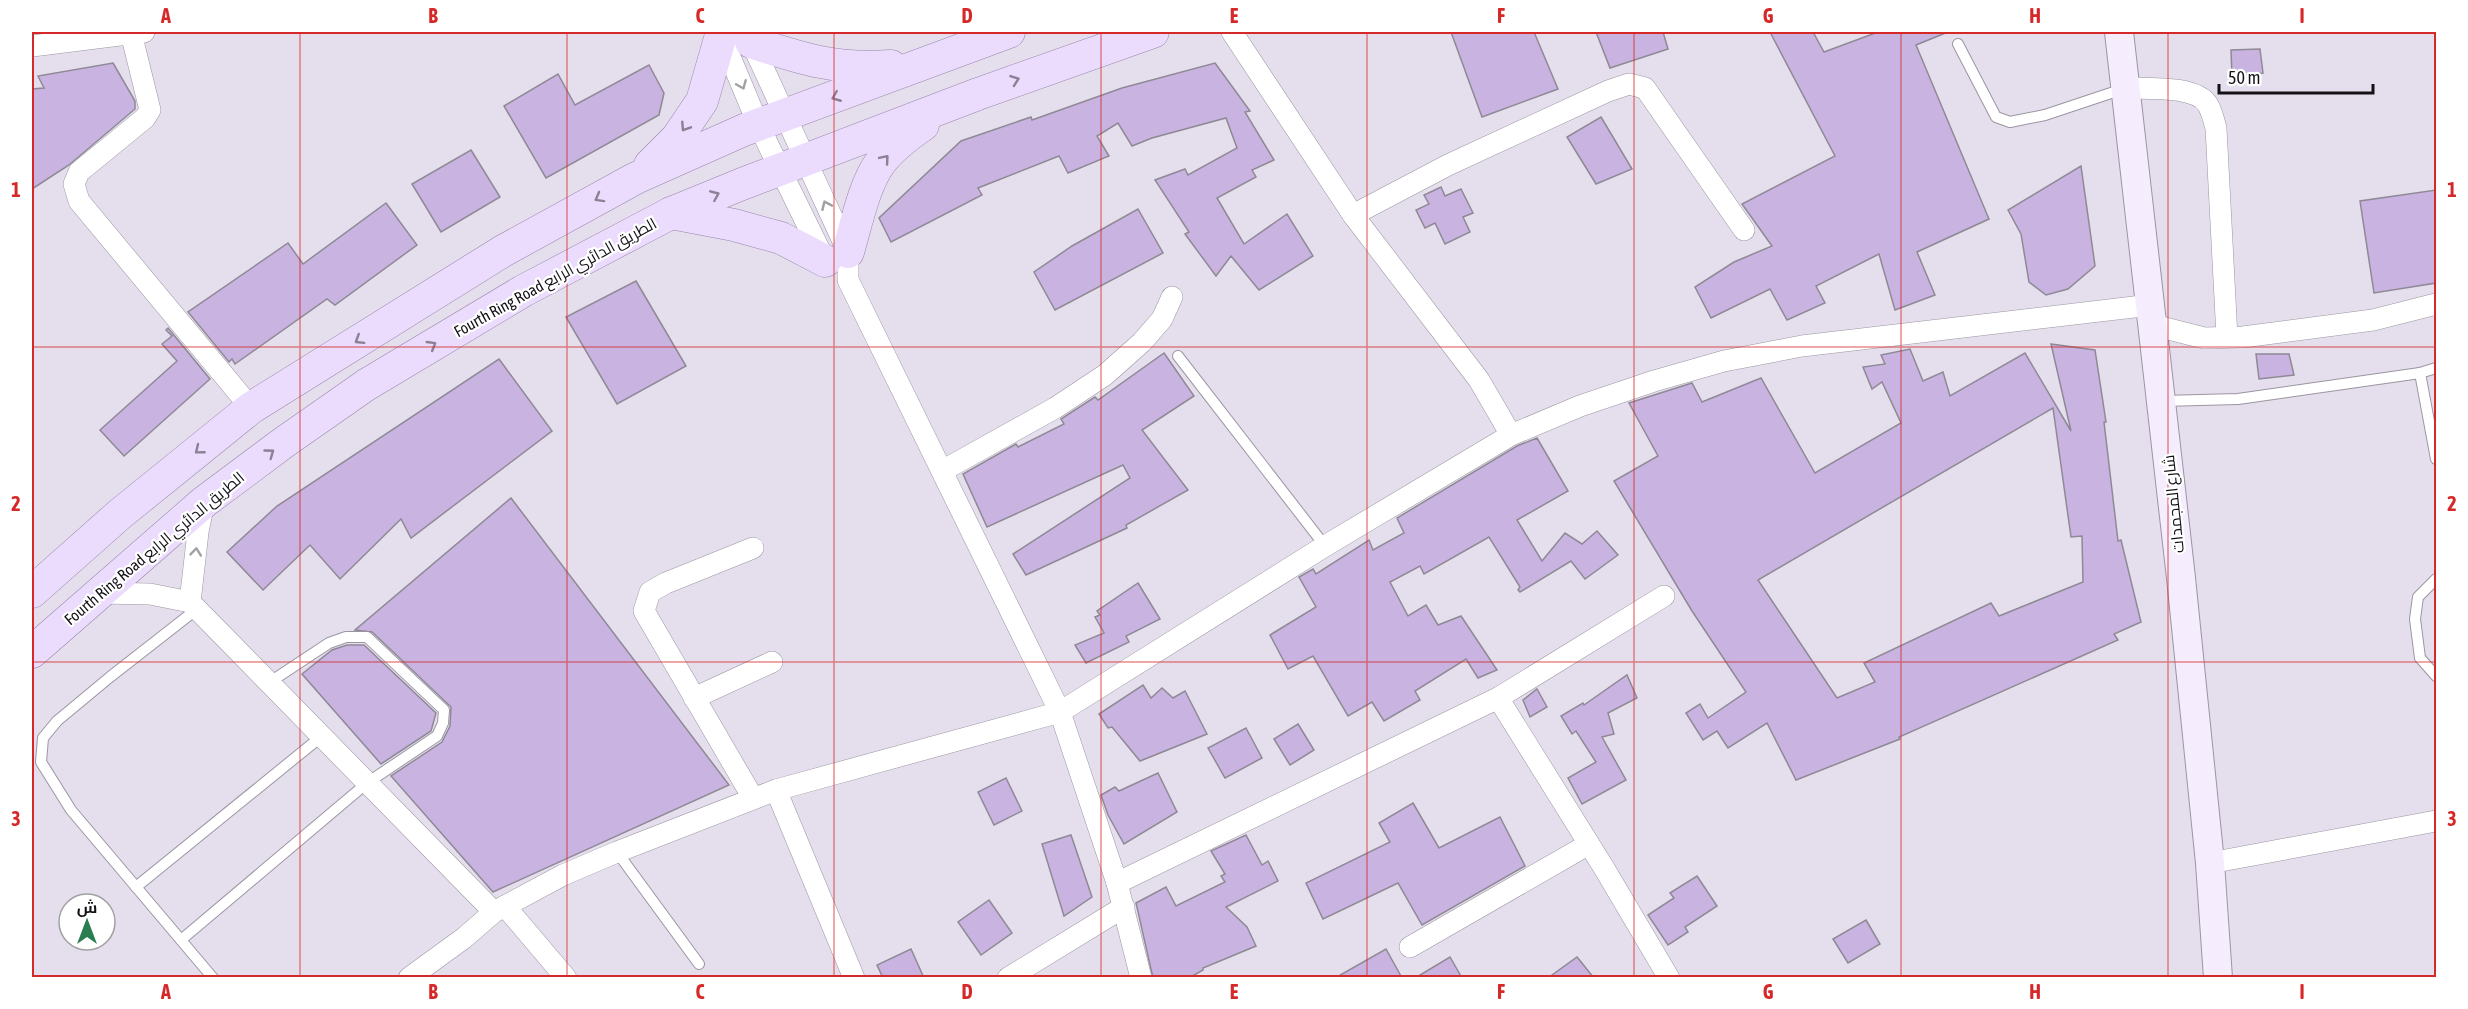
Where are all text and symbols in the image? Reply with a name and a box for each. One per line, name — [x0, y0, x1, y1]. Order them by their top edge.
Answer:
text: A — [160, 4, 171, 27]
text: B — [428, 4, 438, 27]
text: C — [696, 4, 705, 27]
text: D — [961, 4, 973, 27]
text: E — [1230, 4, 1239, 27]
text: F — [1497, 4, 1505, 27]
text: G — [1763, 4, 1774, 27]
text: H — [2029, 4, 2041, 27]
text: I — [2299, 4, 2305, 27]
scale bar — [2219, 57, 2374, 95]
text: 50 m — [2228, 67, 2260, 88]
one-way arrow — [1009, 75, 1020, 88]
one-way arrow — [735, 79, 747, 90]
one-way arrow — [832, 90, 843, 102]
one-way arrow — [681, 121, 692, 132]
one-way arrow — [877, 155, 888, 166]
text: 1 — [11, 178, 21, 201]
text: 1 — [2447, 178, 2457, 201]
one-way arrow — [709, 190, 720, 202]
one-way arrow — [595, 191, 606, 202]
one-way arrow — [822, 200, 834, 211]
street label: Fourth Ring Road الطريق الدائري الرابع — [451, 214, 662, 345]
one-way arrow — [355, 332, 365, 344]
one-way arrow — [426, 341, 436, 353]
one-way arrow — [195, 443, 206, 454]
one-way arrow — [263, 450, 274, 461]
street label: شارع المجمدات — [2159, 454, 2190, 554]
street label: Fourth Ring Road الطريق الدائري الرابع — [61, 468, 251, 632]
text: 2 — [11, 492, 21, 515]
text: 2 — [2447, 492, 2457, 515]
one-way arrow — [189, 547, 202, 556]
text: 3 — [11, 807, 21, 830]
text: 3 — [2447, 807, 2457, 830]
north arrow — [57, 892, 117, 952]
text: ش — [77, 898, 97, 917]
text: A — [160, 980, 171, 1003]
text: B — [428, 980, 438, 1003]
text: C — [696, 980, 705, 1003]
text: D — [961, 980, 973, 1003]
text: E — [1230, 980, 1239, 1003]
text: F — [1497, 980, 1505, 1003]
text: G — [1763, 980, 1774, 1003]
text: H — [2029, 980, 2041, 1003]
text: I — [2299, 980, 2305, 1003]

